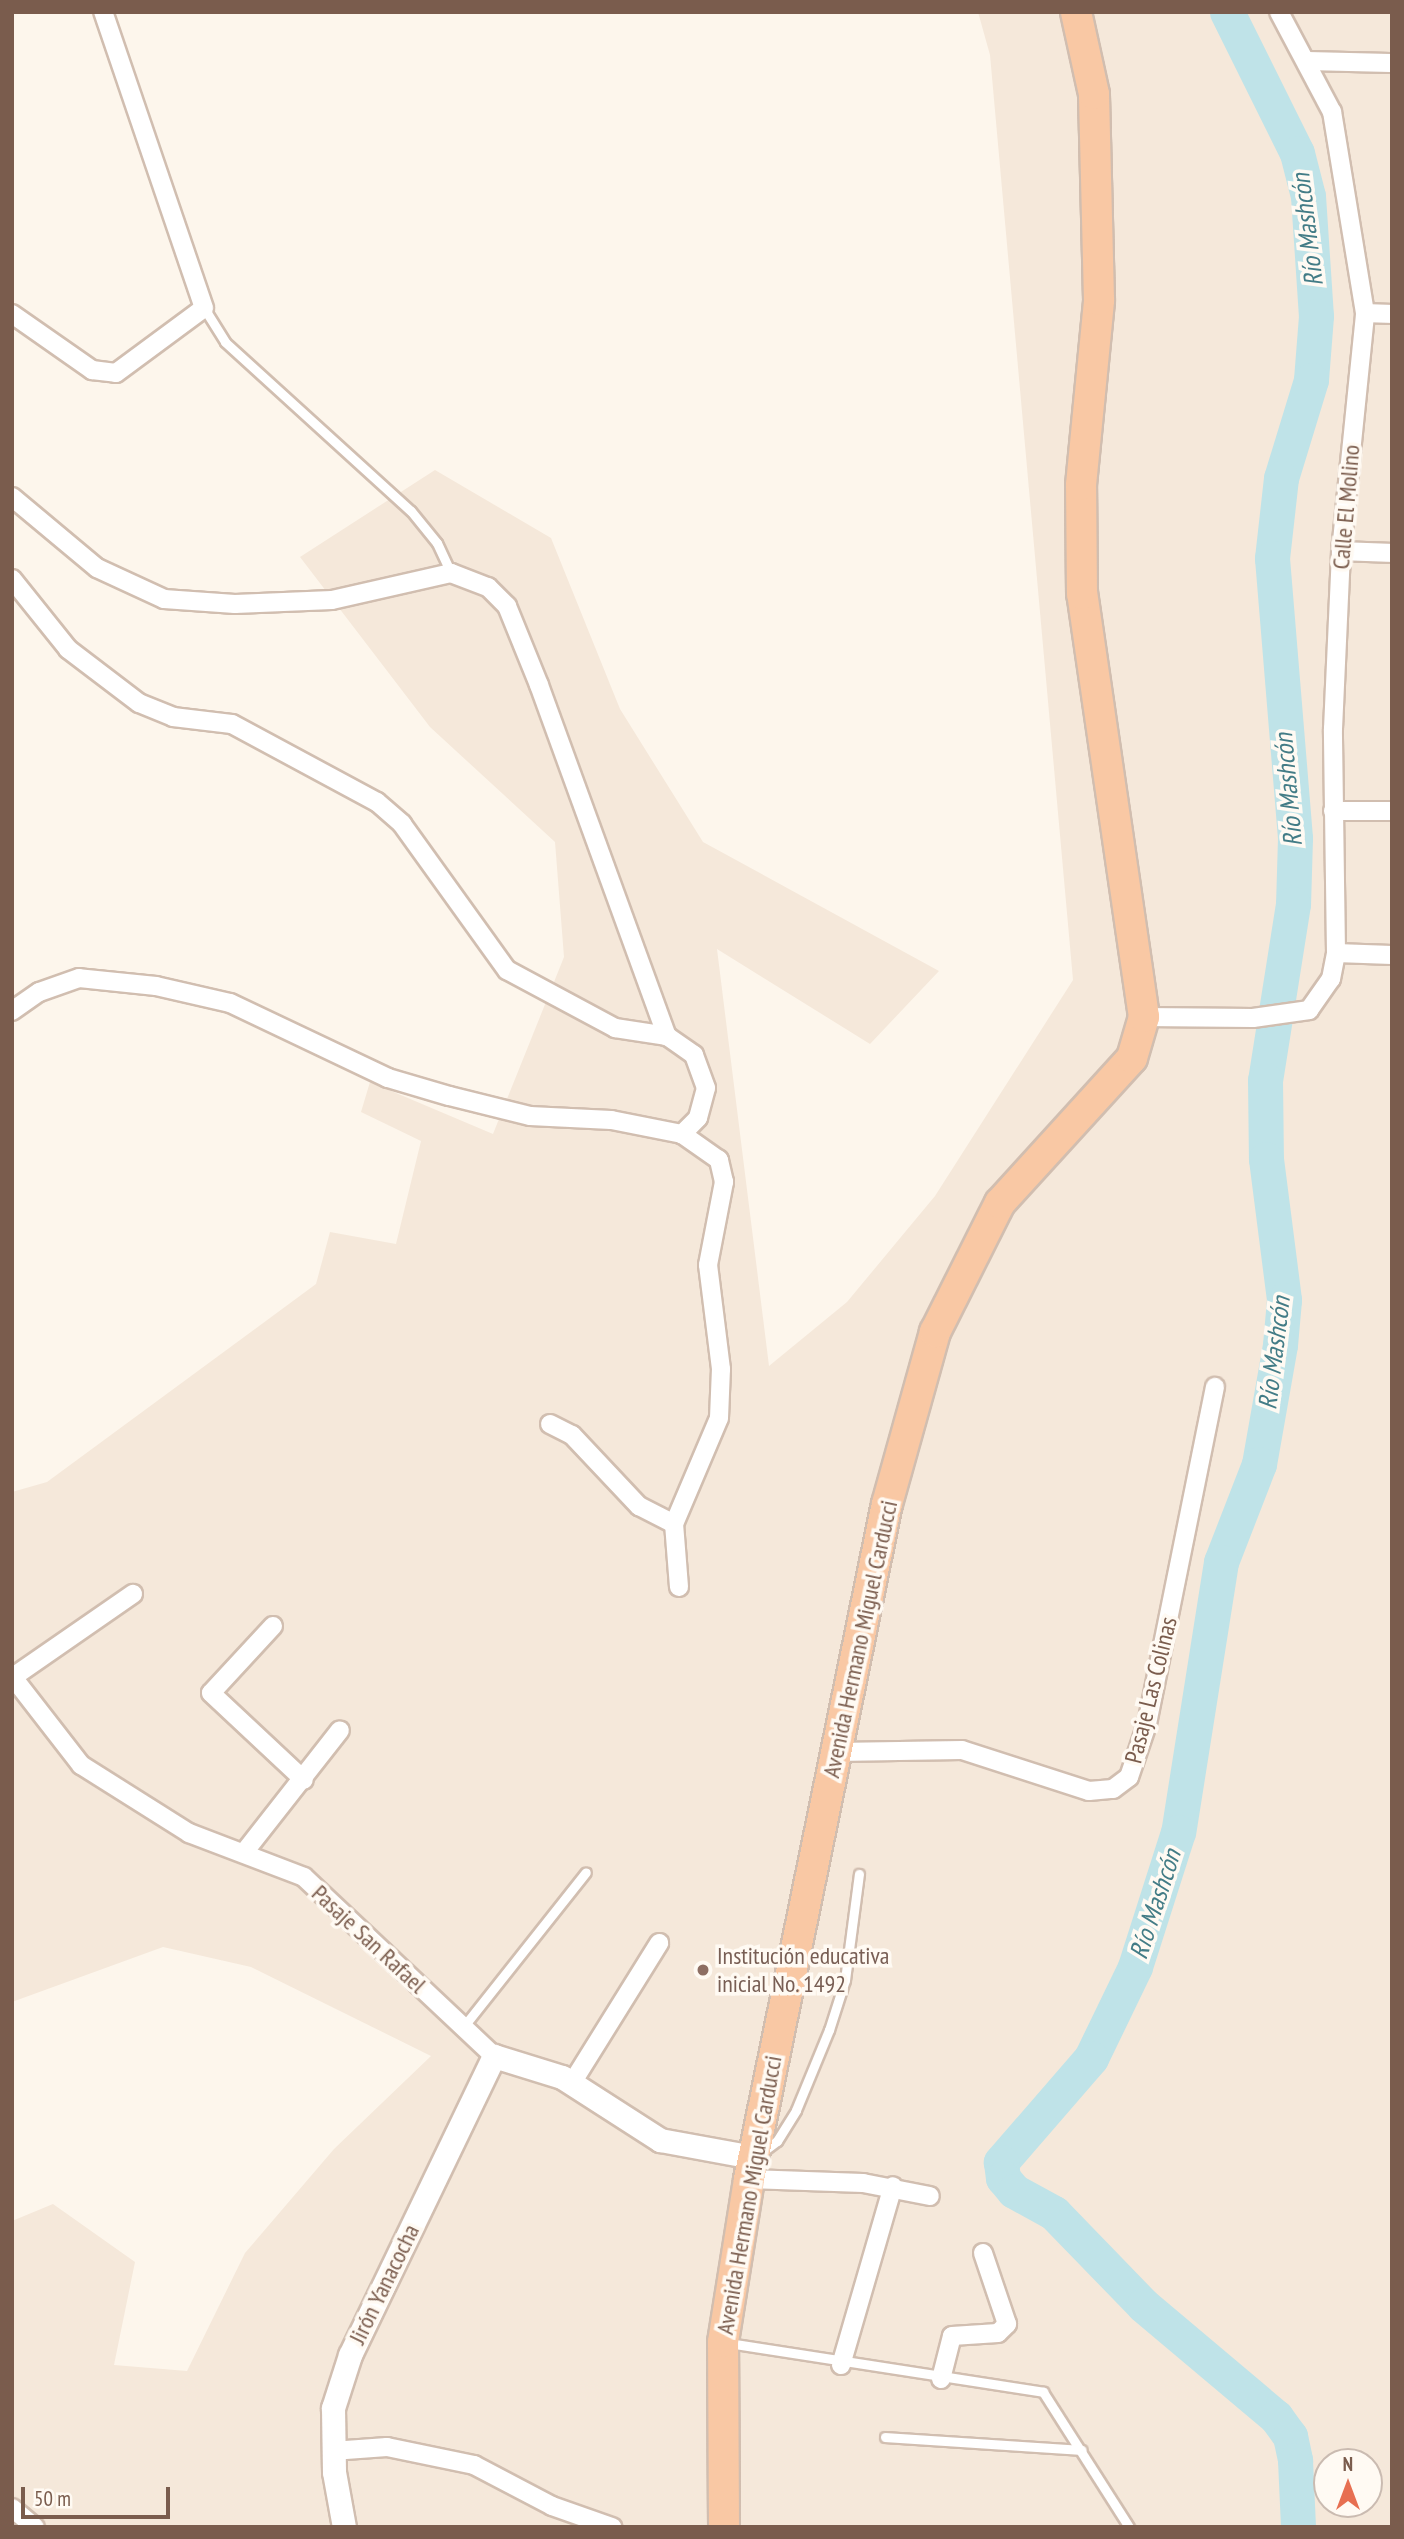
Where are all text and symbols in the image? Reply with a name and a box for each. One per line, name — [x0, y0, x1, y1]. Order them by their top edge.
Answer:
water label: Río Mashcón — [1285, 172, 1329, 288]
street label: Calle El Molino — [1326, 444, 1366, 570]
water label: Río Mashcón — [1268, 732, 1308, 848]
water label: Río Mashcón — [1252, 1295, 1296, 1411]
street label: Avenida Hermano Miguel Carducci — [817, 1498, 903, 1780]
street label: Pasaje Las Colinas — [1119, 1614, 1183, 1766]
water label: Río Mashcón — [1123, 1845, 1187, 1963]
street label: Pasaje San Rafael — [306, 1879, 432, 1999]
place label: Institución educativa inicial No. 1492 — [717, 1942, 889, 1998]
marker: Institución educativa inicial No. 1492 — [695, 1962, 711, 1978]
street label: Avenida Hermano Miguel Carducci — [710, 2053, 788, 2337]
street label: Jirón Yanacocha — [343, 2219, 425, 2349]
north arrow — [1313, 2448, 1383, 2518]
text: N — [1343, 2452, 1353, 2476]
scale bar — [24, 2472, 173, 2516]
text: 50 m — [34, 2485, 71, 2512]

